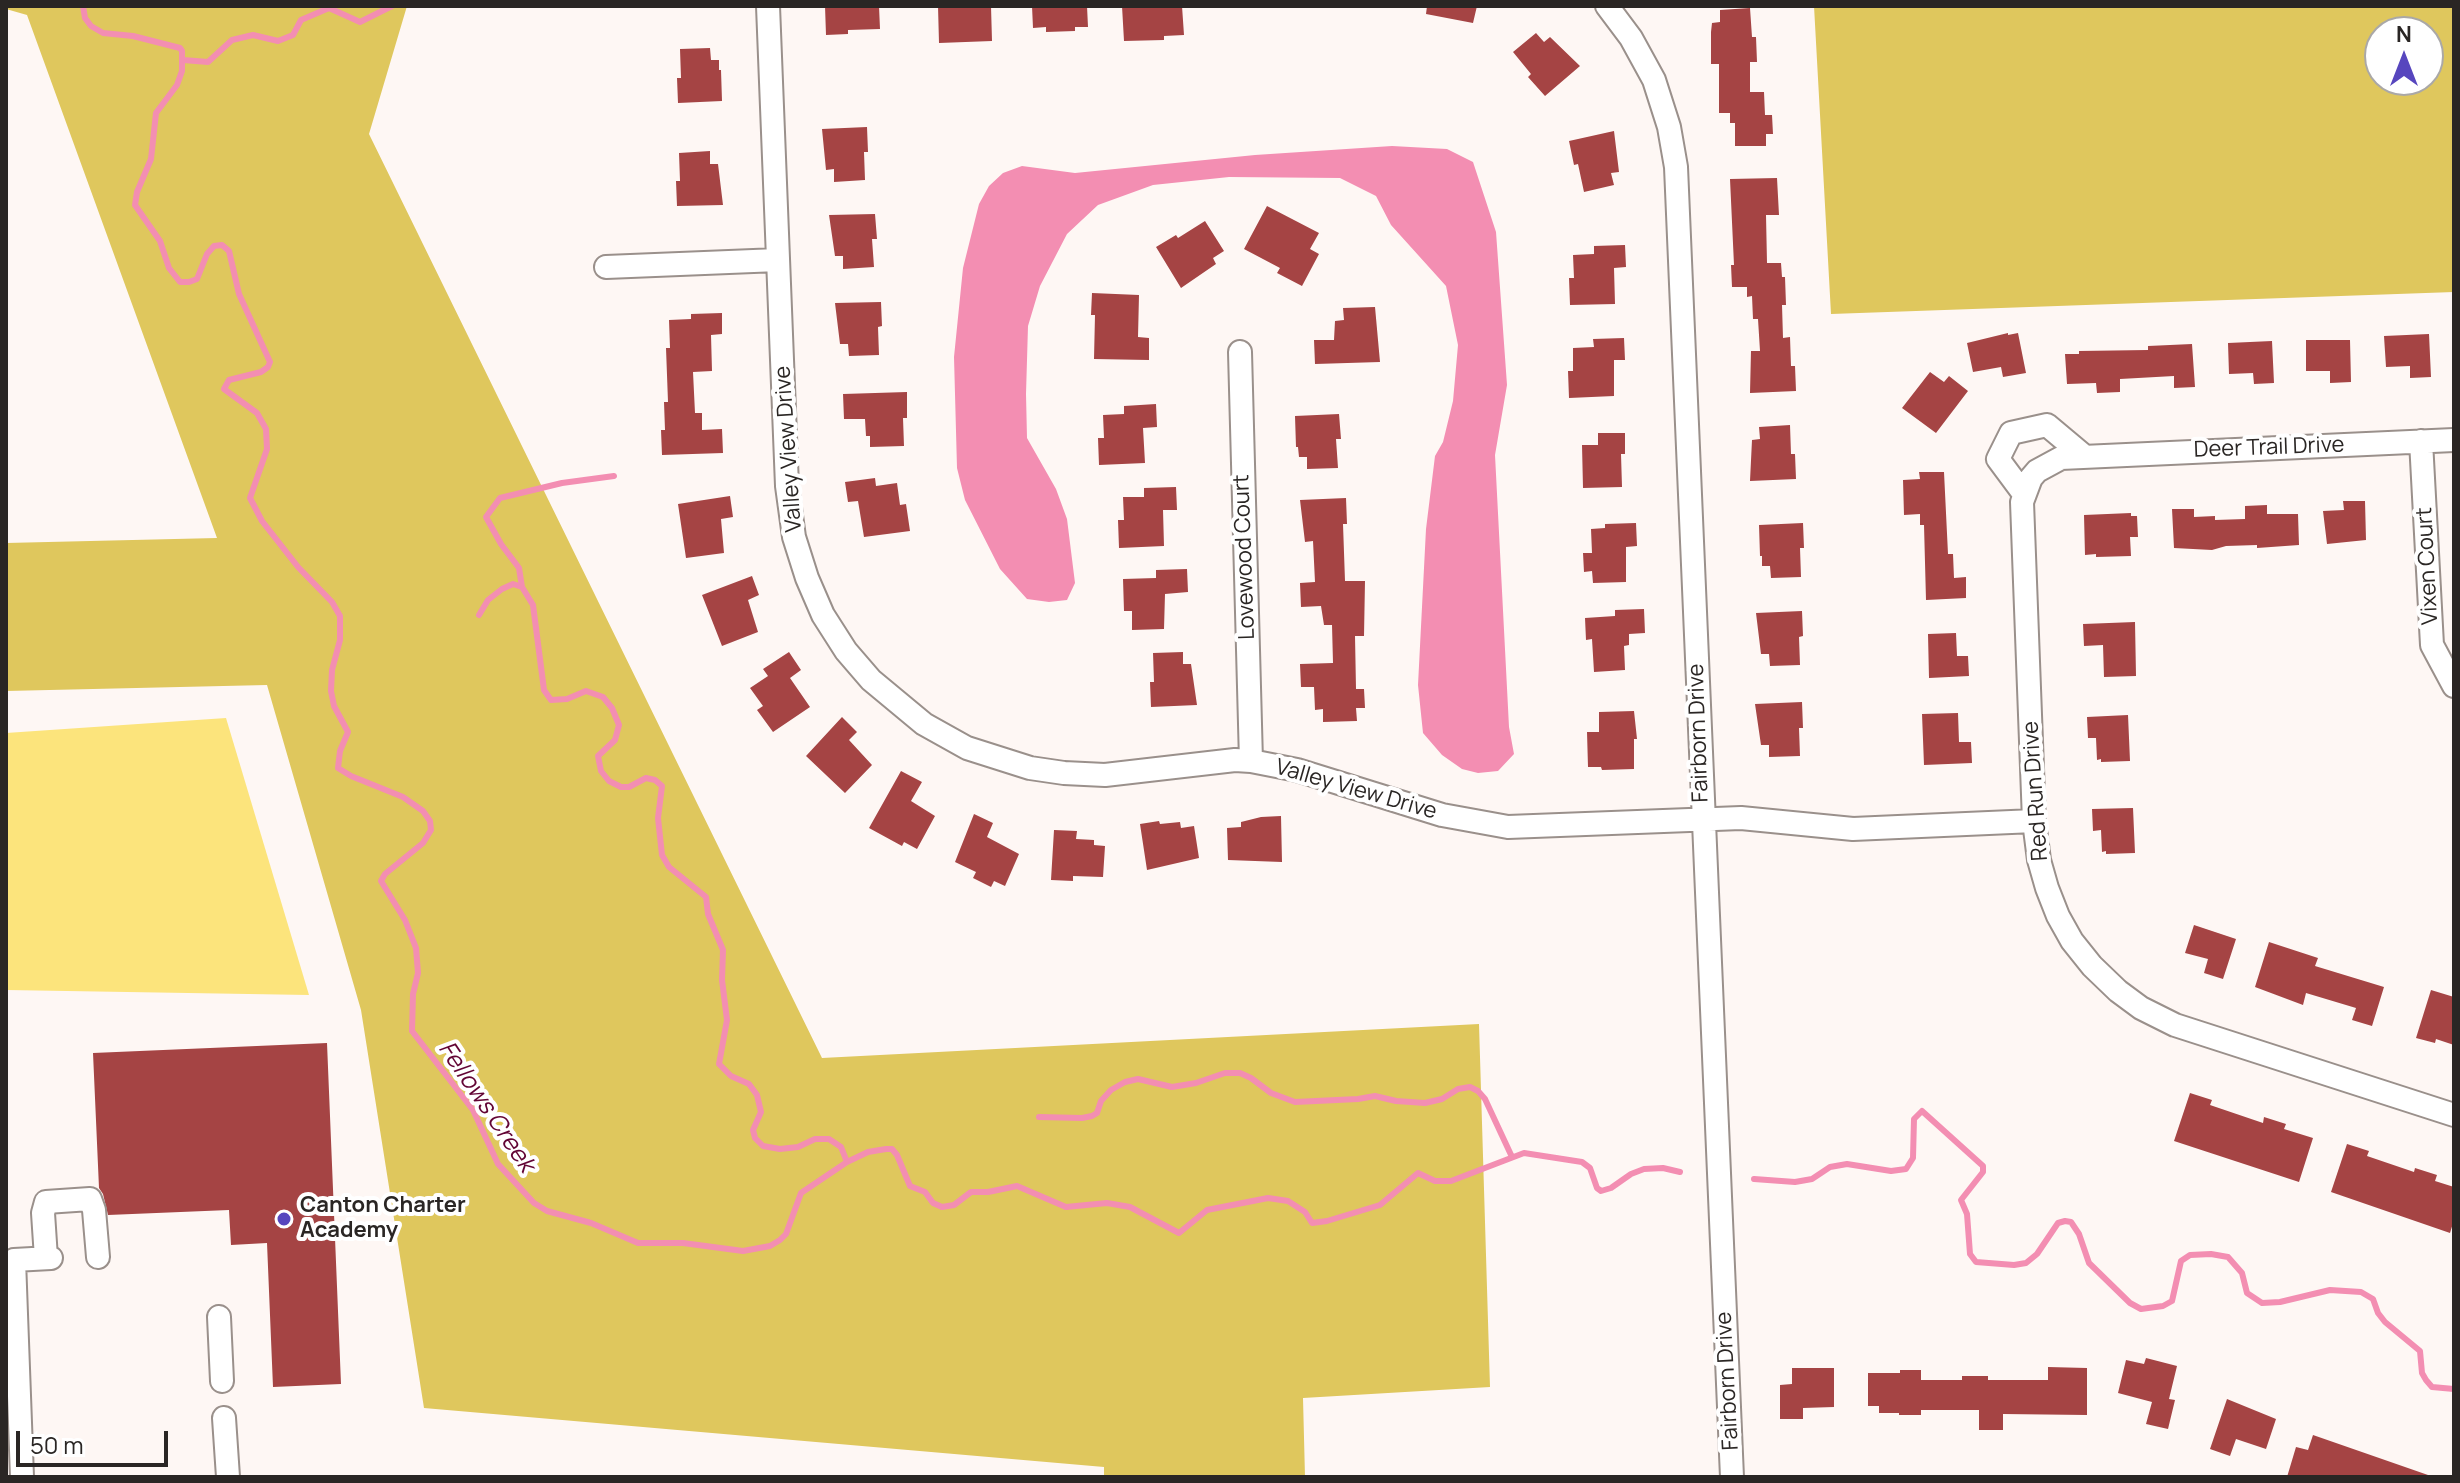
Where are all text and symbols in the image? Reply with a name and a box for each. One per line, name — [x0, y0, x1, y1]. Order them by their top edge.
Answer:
north arrow — [2364, 16, 2444, 96]
text: N — [2396, 19, 2412, 49]
street label: Valley View Drive — [770, 365, 808, 533]
street label: Deer Trail Drive — [2193, 432, 2345, 464]
street label: Lovewood Court — [1229, 474, 1261, 640]
street label: Vixen Court — [2412, 507, 2444, 625]
street label: Fairborn Drive — [1683, 663, 1715, 803]
street label: Red Run Drive — [2018, 720, 2054, 862]
street label: Valley View Drive — [1272, 754, 1440, 826]
water label: Fellows Creek — [432, 1036, 540, 1178]
place label: Canton Charter Academy — [300, 1193, 466, 1244]
marker: Canton Charter Academy — [275, 1210, 293, 1228]
street label: Fairborn Drive — [1711, 1311, 1745, 1451]
scale bar — [20, 1415, 172, 1465]
text: 50 m — [30, 1428, 84, 1461]

